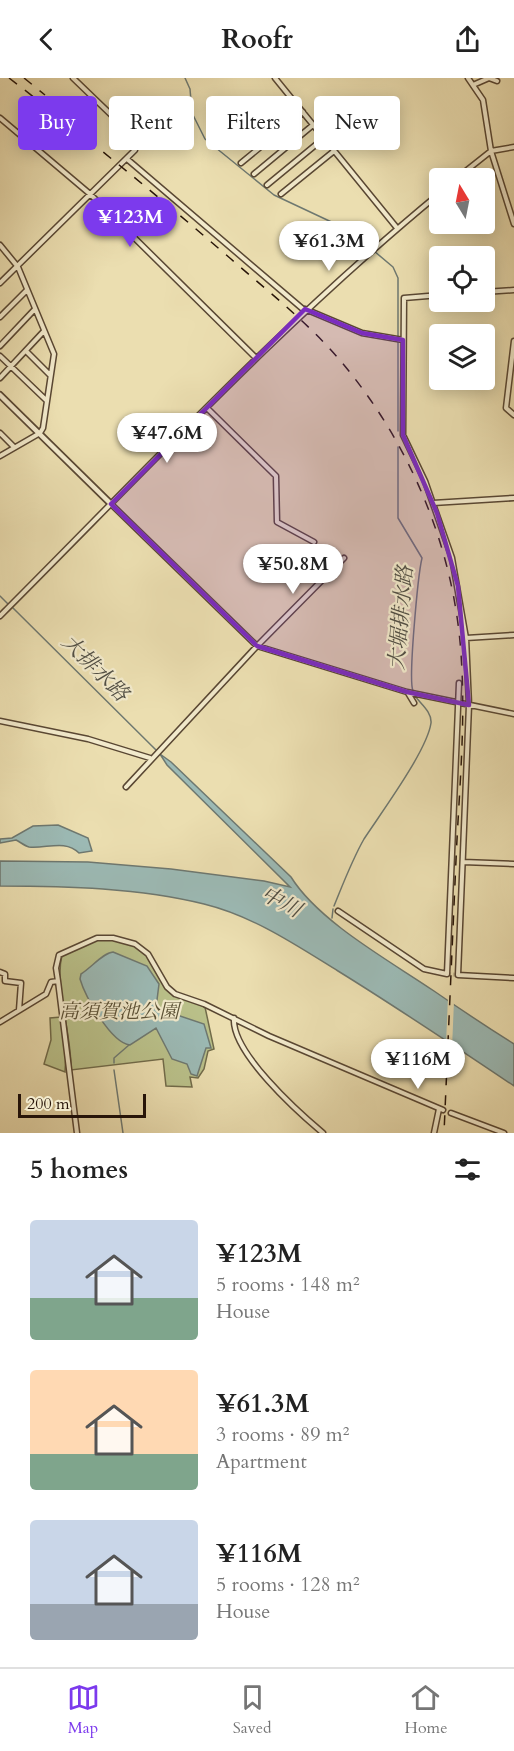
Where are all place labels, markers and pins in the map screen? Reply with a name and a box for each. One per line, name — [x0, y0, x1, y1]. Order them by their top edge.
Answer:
pin: ¥123M — [88, 197, 172, 248]
pin: ¥61.3M — [280, 221, 378, 272]
pin: ¥47.6M — [118, 413, 216, 464]
pin: ¥50.8M — [244, 544, 342, 595]
pin: ¥116M — [376, 1039, 460, 1090]

